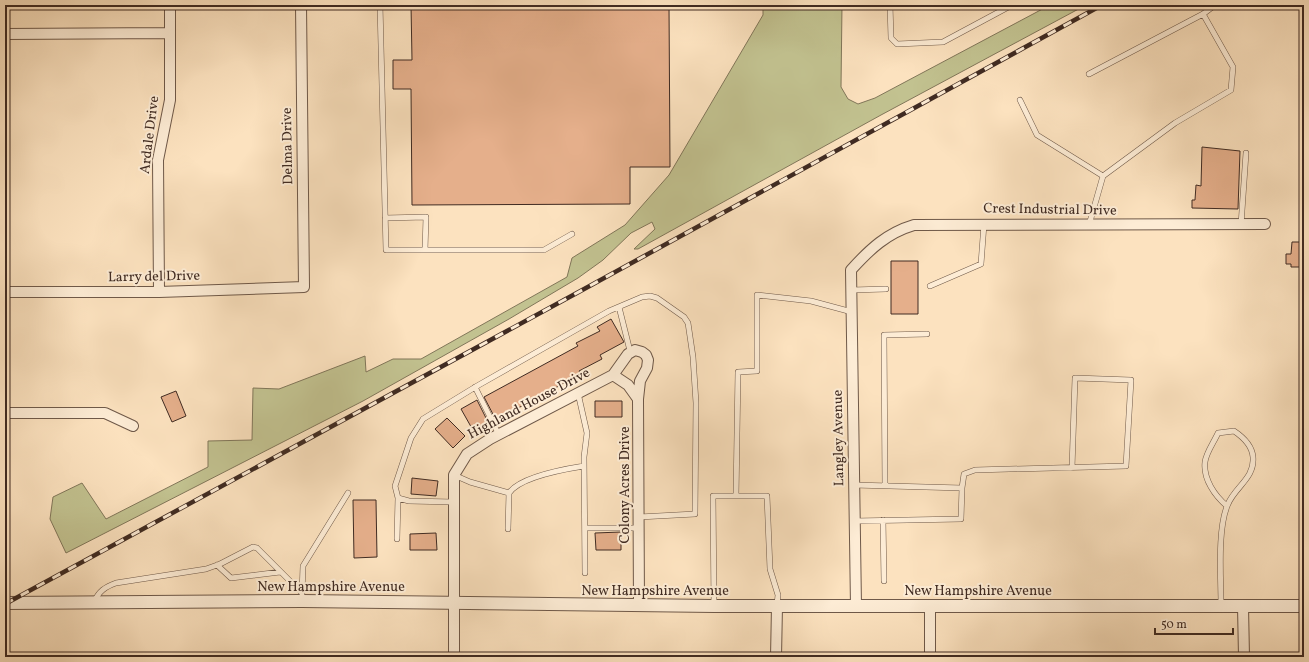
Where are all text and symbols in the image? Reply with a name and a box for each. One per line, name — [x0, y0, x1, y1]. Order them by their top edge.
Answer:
street label: Ardale Drive — [136, 95, 164, 175]
street label: Delma Drive — [278, 107, 298, 185]
street label: Crest Industrial Drive — [983, 199, 1117, 221]
street label: Larry del Drive — [108, 267, 201, 287]
street label: Highland House Drive — [465, 364, 594, 444]
street label: Langley Avenue — [829, 389, 849, 487]
street label: Colony Acres Drive — [616, 426, 635, 544]
street label: New Hampshire Avenue — [257, 578, 405, 597]
street label: New Hampshire Avenue — [581, 582, 729, 601]
street label: New Hampshire Avenue — [904, 582, 1052, 601]
scale bar — [1155, 610, 1233, 636]
text: 50 m — [1161, 617, 1187, 633]

